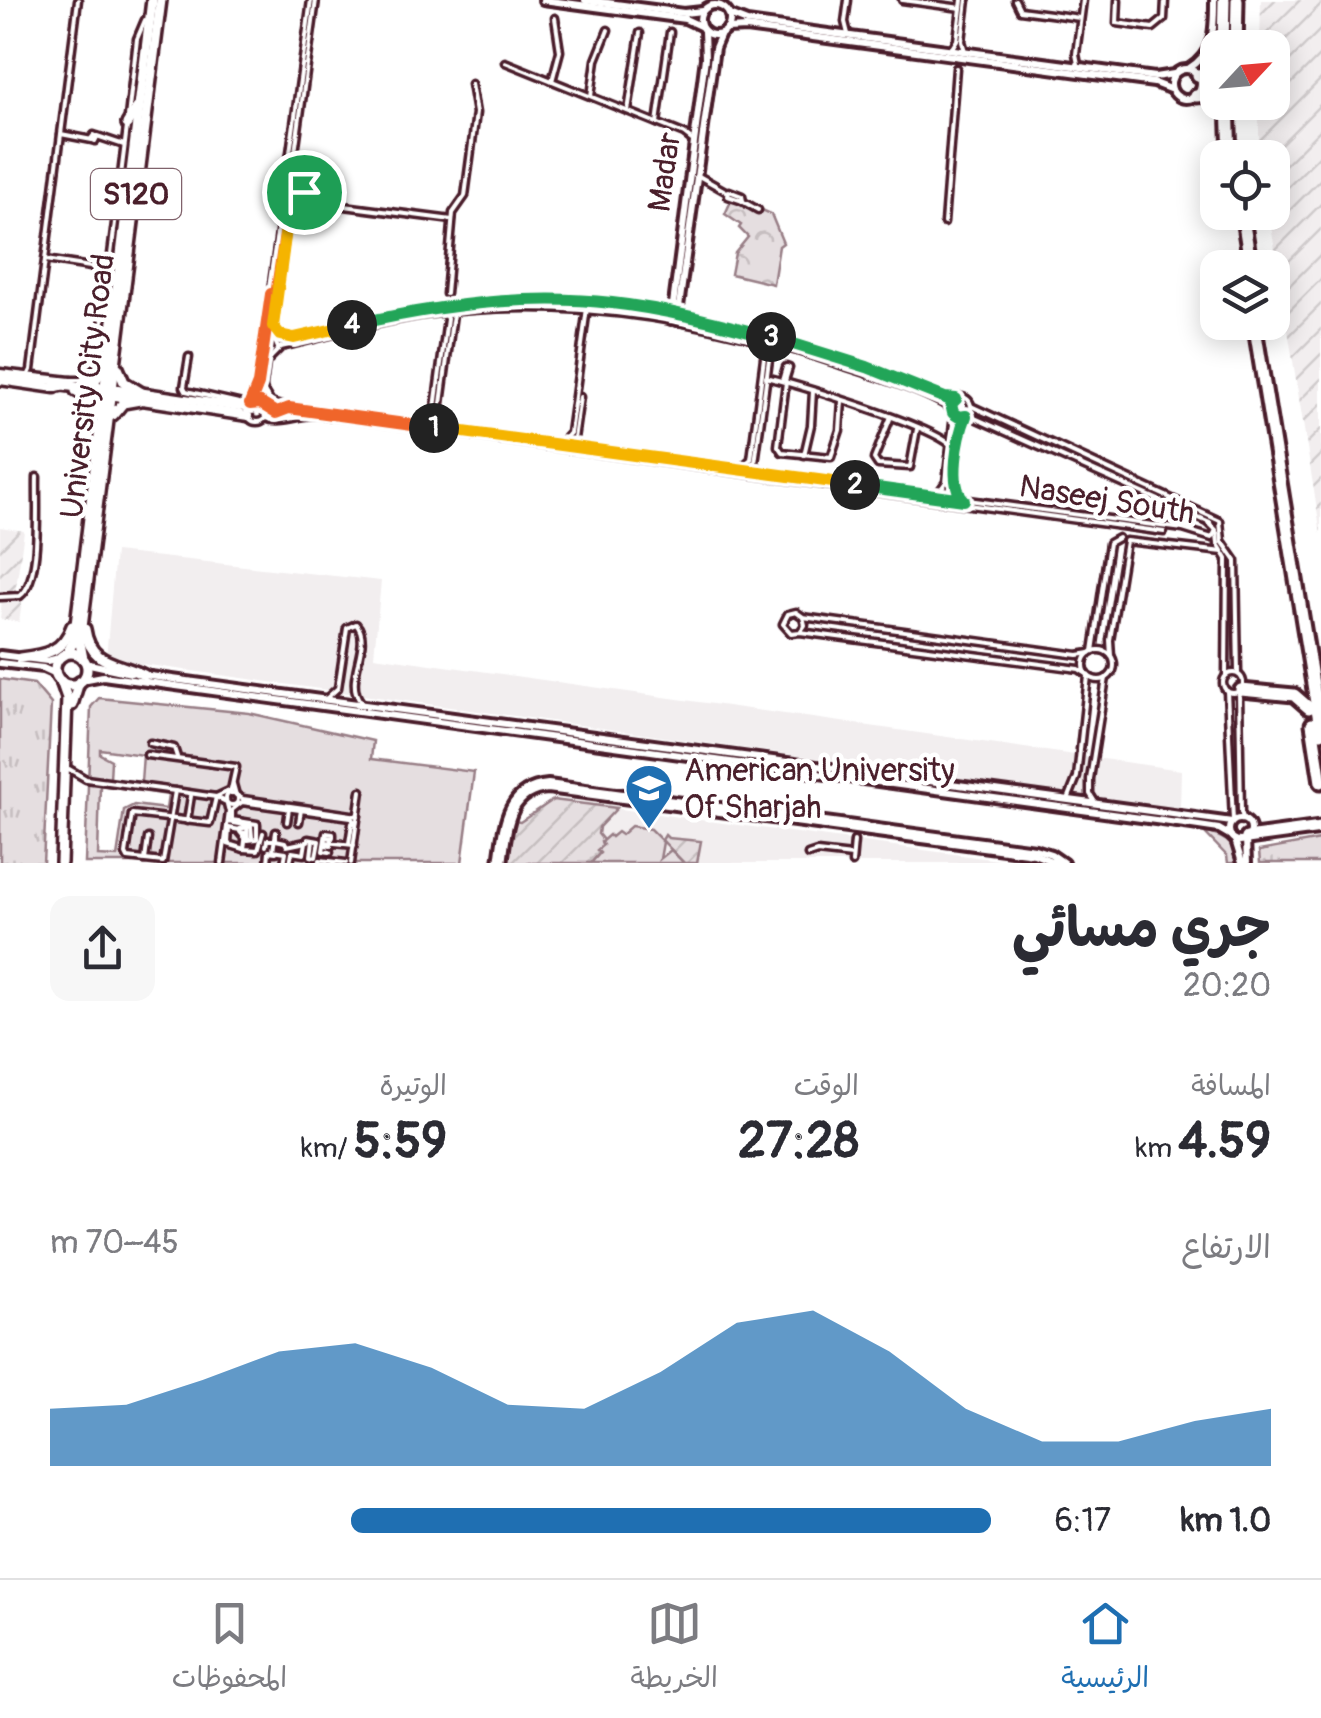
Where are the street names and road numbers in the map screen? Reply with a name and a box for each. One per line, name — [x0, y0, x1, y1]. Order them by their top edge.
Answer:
street label: Madar — [640, 129, 690, 214]
road number: S120 — [91, 169, 181, 219]
street label: University City Road — [52, 252, 124, 521]
street label: Naseej South — [1017, 466, 1197, 534]

